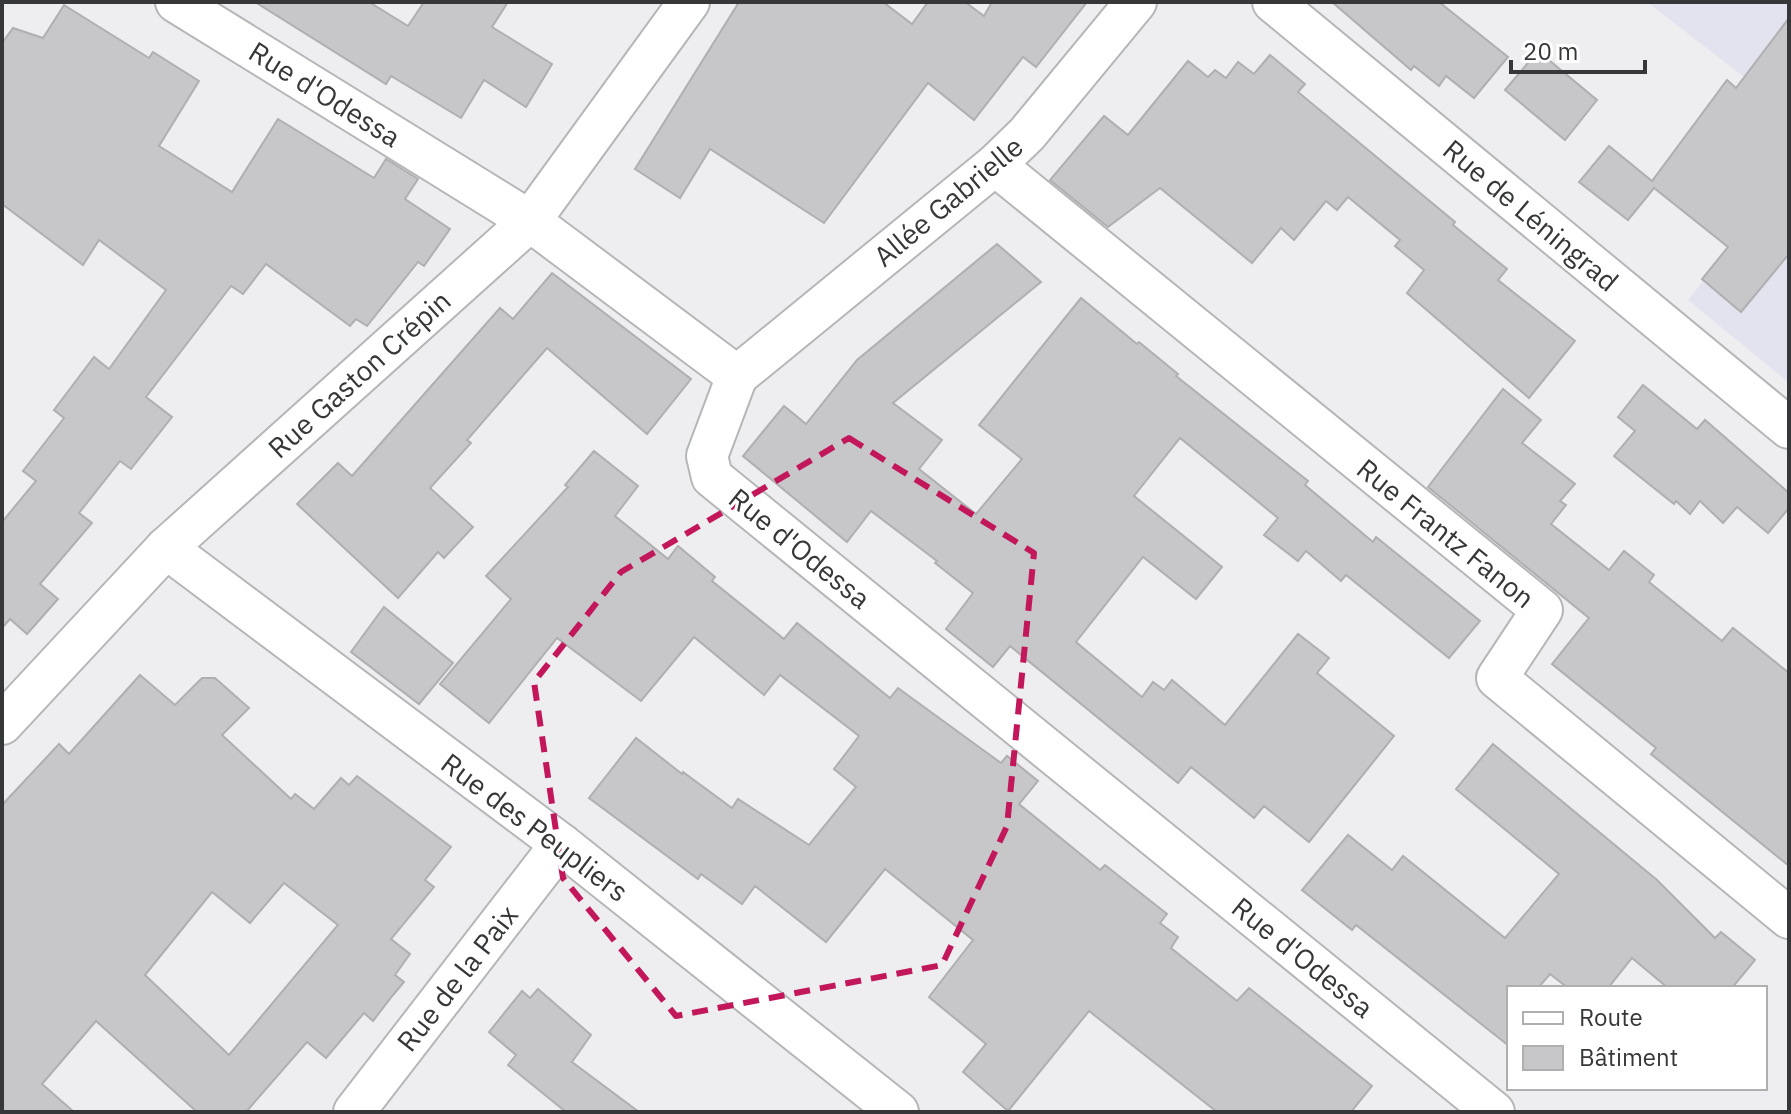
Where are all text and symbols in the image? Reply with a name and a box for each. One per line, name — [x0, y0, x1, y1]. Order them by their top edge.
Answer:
scale bar — [1511, 24, 1645, 74]
street label: Rue d'Odessa — [242, 33, 408, 155]
text: 20 m — [1523, 35, 1578, 67]
street label: Allée Gabrielle — [866, 128, 1030, 274]
street label: Rue de Léningrad — [1436, 131, 1626, 299]
street label: Rue Gaston Crépin — [260, 282, 458, 466]
street label: Rue Frantz Fanon — [1350, 450, 1542, 616]
street label: Rue d'Odessa — [722, 479, 879, 617]
street label: Rue des Peupliers — [434, 744, 636, 910]
street label: Rue d'Odessa — [1225, 888, 1382, 1026]
street label: Rue de la Paix — [388, 897, 526, 1059]
legend — [1507, 986, 1767, 1090]
text: Route — [1579, 1001, 1643, 1033]
text: Bâtiment — [1579, 1041, 1678, 1073]

